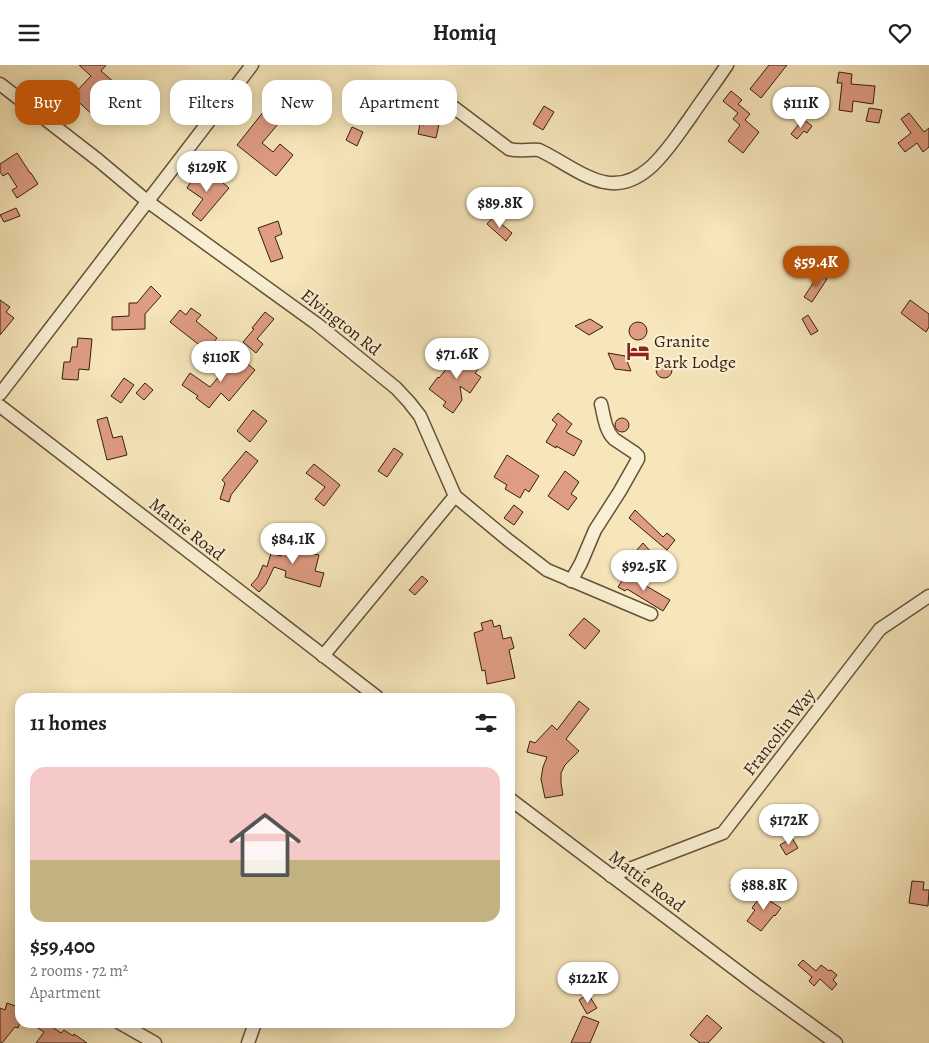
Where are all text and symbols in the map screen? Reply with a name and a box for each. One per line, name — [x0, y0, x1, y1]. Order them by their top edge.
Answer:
text: Homiq — [433, 18, 496, 48]
icon: menu — [15, 19, 43, 47]
icon: heart — [886, 19, 914, 47]
chip: Buy — [15, 80, 80, 125]
chip: Rent — [90, 80, 160, 125]
chip: Filters — [170, 80, 252, 125]
chip: New — [262, 80, 332, 125]
chip: Apartment — [342, 80, 457, 125]
pin: $111K — [766, 87, 836, 129]
text: $111K — [783, 92, 819, 114]
pin: $129K — [172, 151, 242, 193]
text: $129K — [188, 156, 226, 178]
pin: $89.8K — [459, 186, 541, 229]
text: $89.8K — [477, 192, 523, 214]
pin: $59.4K — [775, 245, 857, 288]
text: $59.4K — [794, 251, 838, 273]
street label: Elvington Rd — [296, 283, 386, 361]
place label: Granite Park Lodge — [654, 329, 736, 374]
pin: $71.6K — [416, 337, 498, 380]
hotel icon: Granite Park Lodge — [625, 338, 651, 364]
pin: $110K — [186, 341, 256, 383]
text: $71.6K — [436, 343, 478, 365]
text: $110K — [202, 346, 240, 368]
street label: Mattie Road — [144, 492, 230, 566]
pin: $84.1K — [252, 523, 334, 565]
text: $84.1K — [271, 528, 315, 550]
pin: $92.5K — [603, 549, 685, 592]
text: $92.5K — [622, 555, 666, 577]
street label: Francolin Way — [737, 683, 821, 781]
text: 11 homes — [30, 709, 107, 737]
icon: filters — [472, 709, 500, 737]
icon: home — [220, 800, 310, 890]
pin: $172K — [754, 803, 824, 846]
text: $172K — [770, 809, 808, 831]
street label: Mattie Road — [604, 844, 690, 918]
pin: $88.8K — [723, 869, 805, 911]
text: $88.8K — [741, 874, 787, 896]
text: $59,400 — [30, 932, 95, 960]
text: 2 rooms · 72 m² — [30, 960, 128, 982]
pin: $122K — [553, 961, 623, 1004]
text: $122K — [568, 967, 608, 989]
text: Apartment — [30, 982, 101, 1004]

